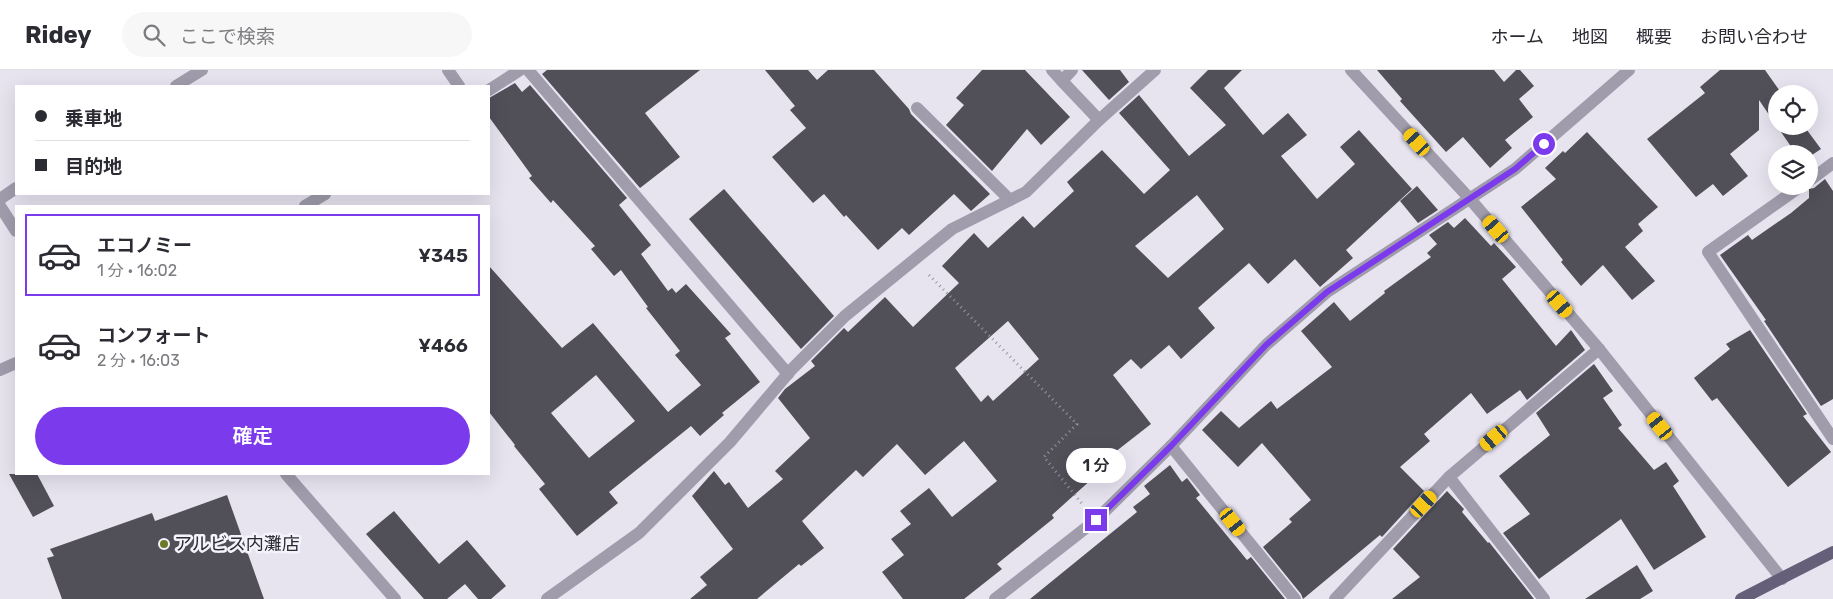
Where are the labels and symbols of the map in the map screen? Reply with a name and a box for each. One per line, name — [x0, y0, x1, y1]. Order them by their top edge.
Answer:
car — [1401, 126, 1432, 158]
route start — [1533, 133, 1555, 155]
car — [1480, 213, 1511, 245]
car — [1544, 288, 1575, 320]
car — [1644, 410, 1675, 442]
car — [1477, 423, 1510, 453]
callout: 1 分 — [1066, 448, 1126, 482]
car — [1408, 488, 1439, 520]
car — [1217, 506, 1248, 538]
route end — [1085, 509, 1107, 531]
place label: アルビス内灘店 — [174, 533, 300, 555]
marker: アルビス内灘店 — [158, 538, 170, 550]

